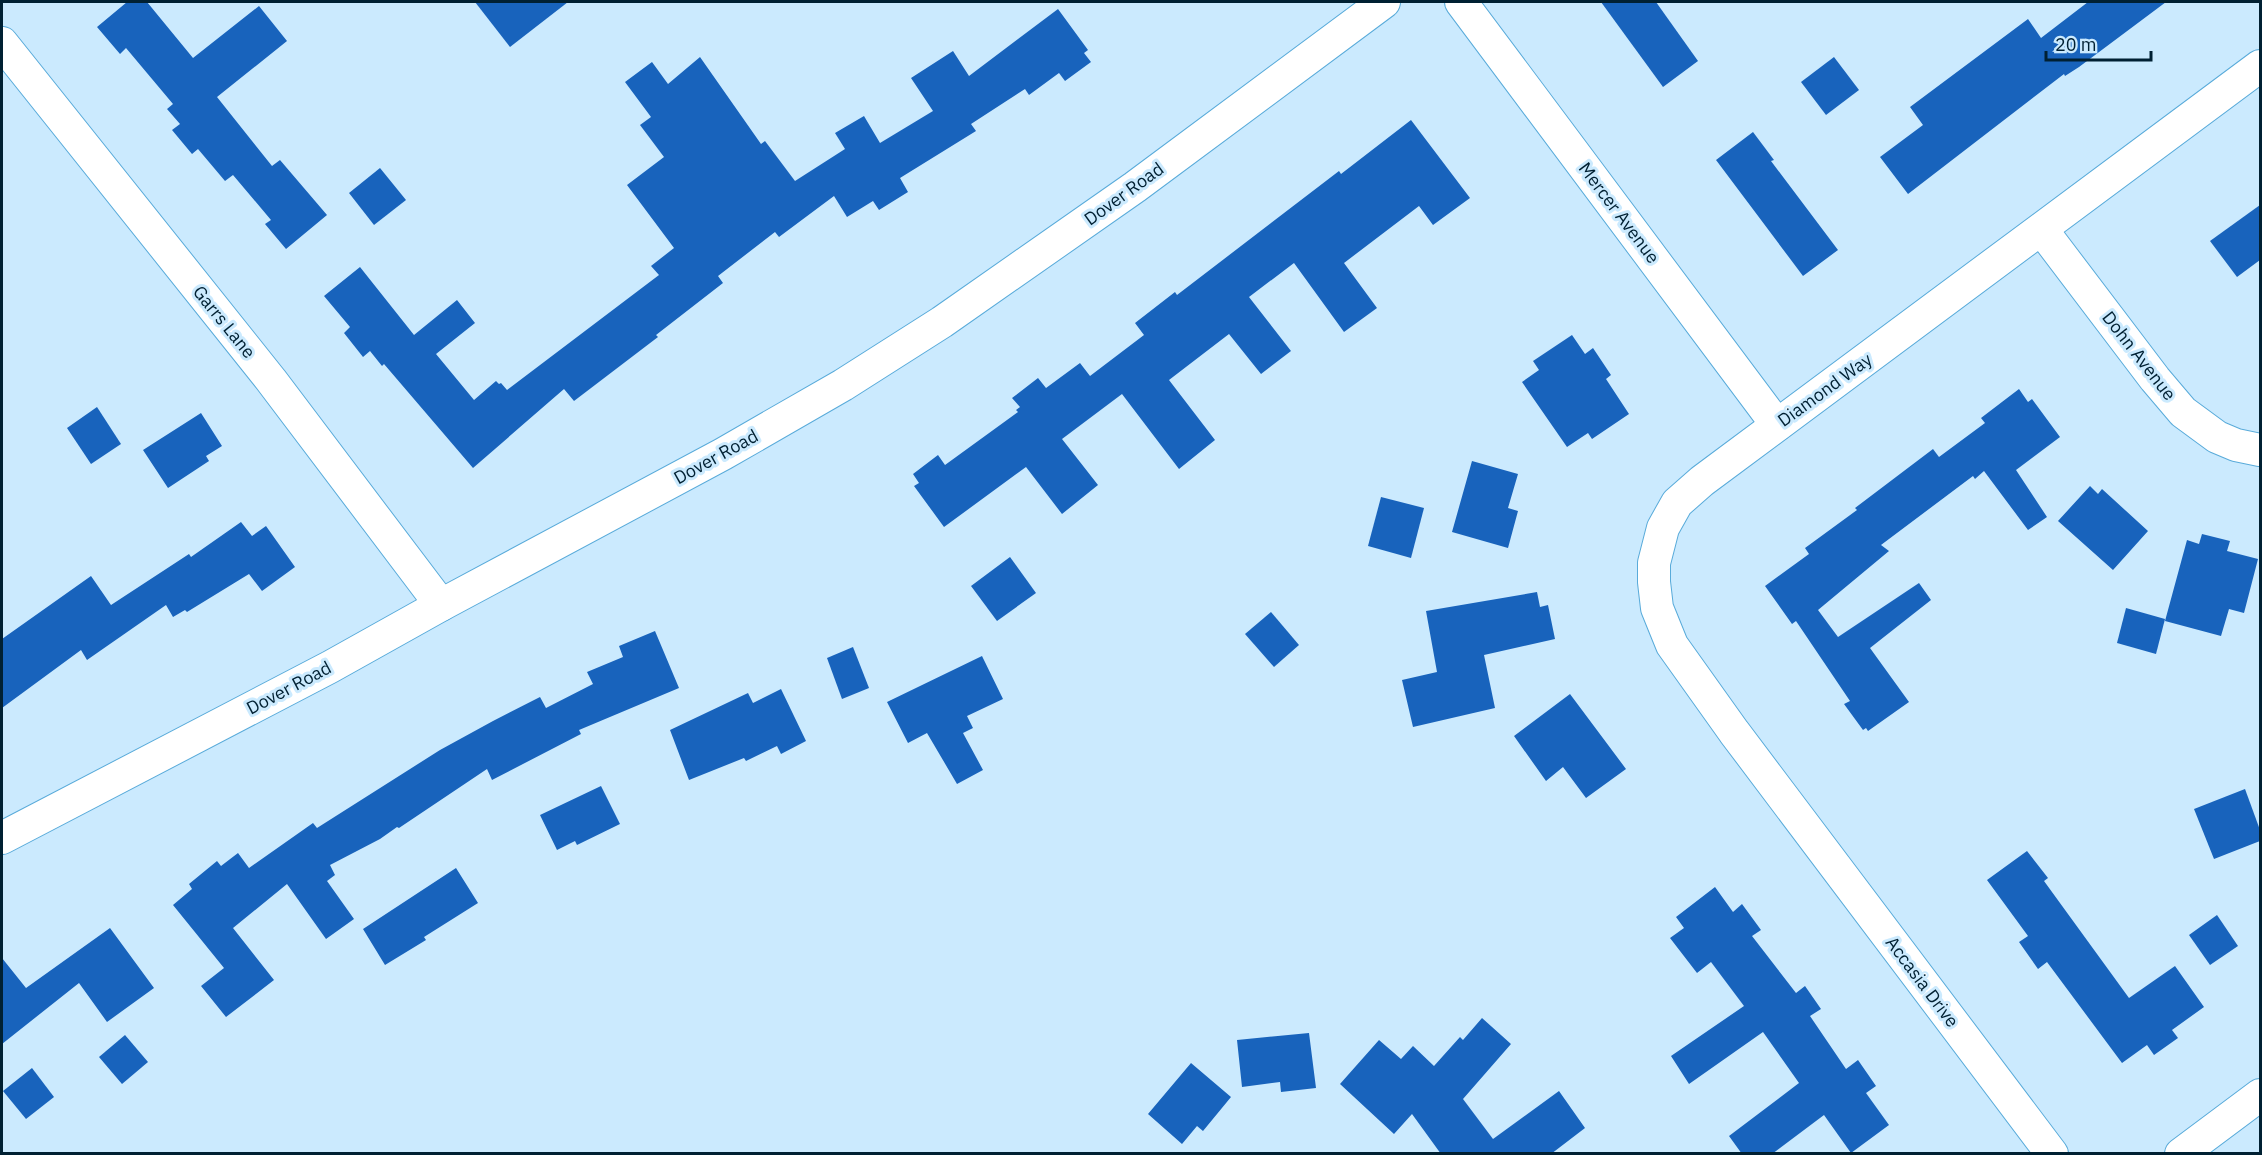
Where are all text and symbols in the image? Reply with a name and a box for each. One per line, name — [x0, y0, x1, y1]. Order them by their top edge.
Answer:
scale bar — [2046, 24, 2151, 62]
text: 20 m — [2055, 33, 2097, 56]
street label: Dover Road — [1079, 157, 1168, 230]
street label: Mercer Avenue — [1574, 158, 1665, 268]
street label: Garrs Lane — [188, 281, 261, 363]
street label: Dohn Avenue — [2097, 306, 2181, 405]
street label: Diamond Way — [1773, 348, 1876, 432]
street label: Dover Road — [670, 424, 762, 489]
street label: Dover Road — [242, 656, 335, 720]
street label: Accasia Drive — [1881, 932, 1964, 1032]

